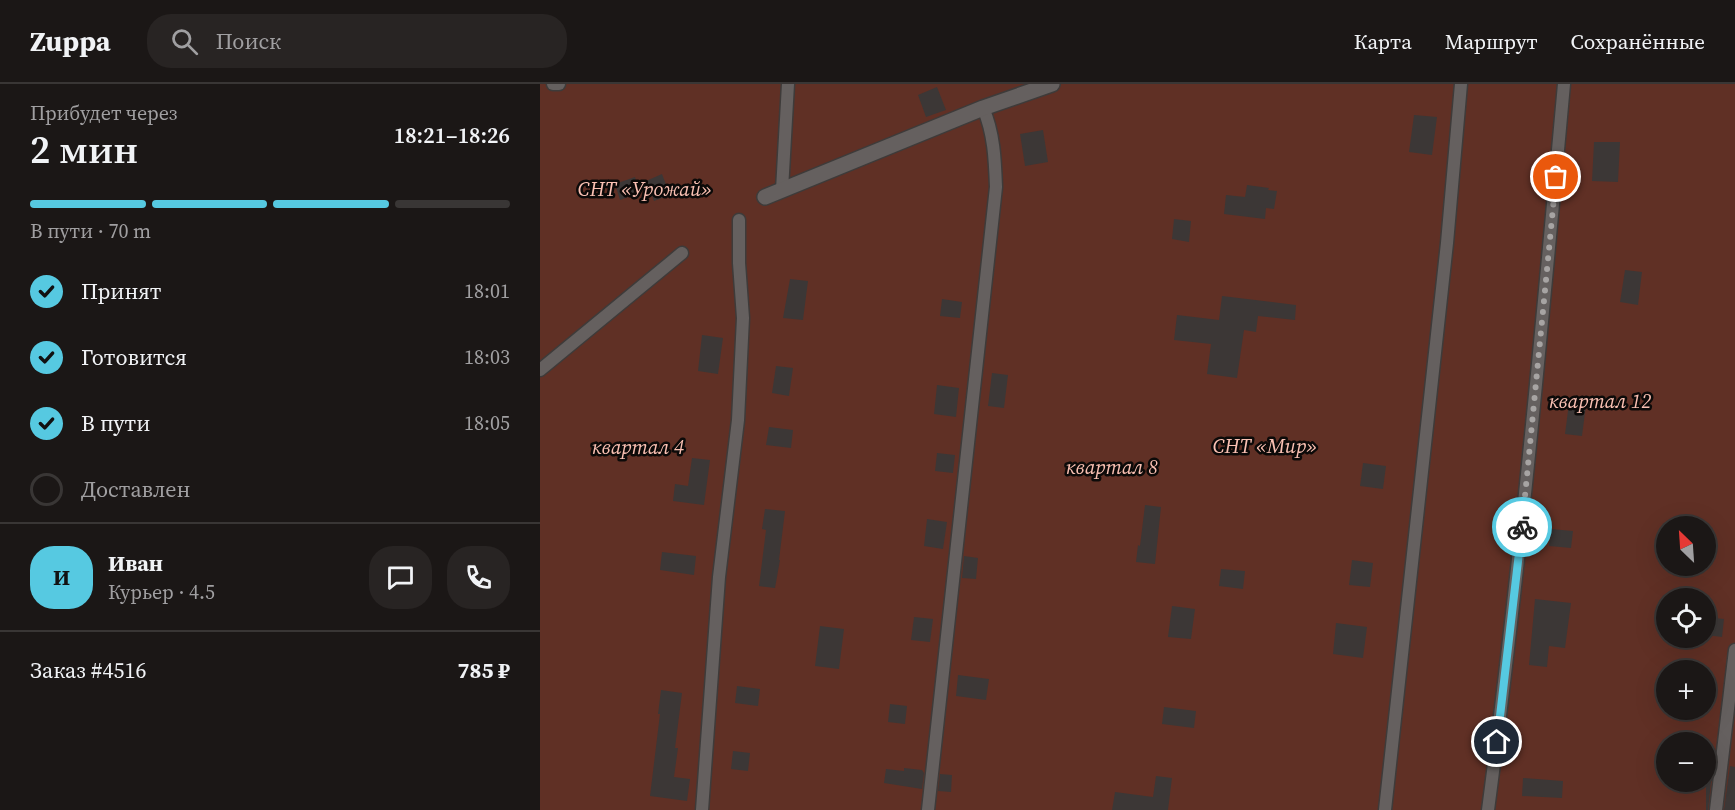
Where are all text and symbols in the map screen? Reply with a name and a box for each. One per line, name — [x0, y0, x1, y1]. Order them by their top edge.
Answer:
search box — [147, 14, 567, 68]
text: Zuppa — [30, 22, 111, 60]
icon: search — [168, 25, 201, 58]
text: Поиск — [216, 26, 281, 56]
text: Карта — [1354, 27, 1412, 56]
text: Маршрут — [1445, 27, 1538, 56]
text: Сохранённые — [1571, 27, 1705, 56]
text: Прибудет через — [30, 99, 177, 127]
text: 18:21–18:26 — [394, 120, 510, 150]
text: 2 мин — [30, 123, 138, 176]
pin — [1530, 151, 1581, 202]
icon: bag — [1539, 160, 1572, 193]
park label: СНТ «Урожай» — [578, 175, 712, 203]
text: В пути · 70 m — [30, 217, 151, 245]
icon: check — [30, 275, 63, 308]
text: Принят — [81, 276, 161, 306]
text: 18:01 — [464, 277, 510, 305]
icon: check — [30, 341, 63, 374]
text: Готовится — [81, 342, 187, 372]
text: 18:03 — [464, 343, 510, 371]
park label: квартал 12 — [1549, 387, 1651, 415]
icon: check — [30, 407, 63, 440]
text: В пути — [81, 408, 150, 438]
text: 18:05 — [464, 409, 510, 437]
park label: СНТ «Мир» — [1213, 432, 1317, 460]
park label: квартал 4 — [592, 433, 684, 461]
park label: квартал 8 — [1066, 453, 1158, 481]
text: Доставлен — [81, 474, 191, 504]
courier — [1492, 497, 1552, 557]
icon: bike — [1506, 511, 1539, 544]
north arrow — [1656, 516, 1716, 576]
map controls — [1656, 516, 1716, 792]
button: chat — [369, 546, 432, 609]
button: phone — [447, 546, 510, 609]
text: Иван — [108, 548, 163, 578]
text: И — [53, 562, 70, 592]
text: Курьер · 4.5 — [108, 578, 215, 606]
button: locate — [1656, 588, 1716, 648]
text: Заказ #4516 — [30, 655, 146, 685]
text: 785 ₽ — [458, 655, 510, 685]
button: + — [1656, 660, 1716, 720]
pin — [1471, 716, 1522, 767]
icon: home — [1480, 725, 1513, 758]
button: − — [1656, 732, 1716, 792]

